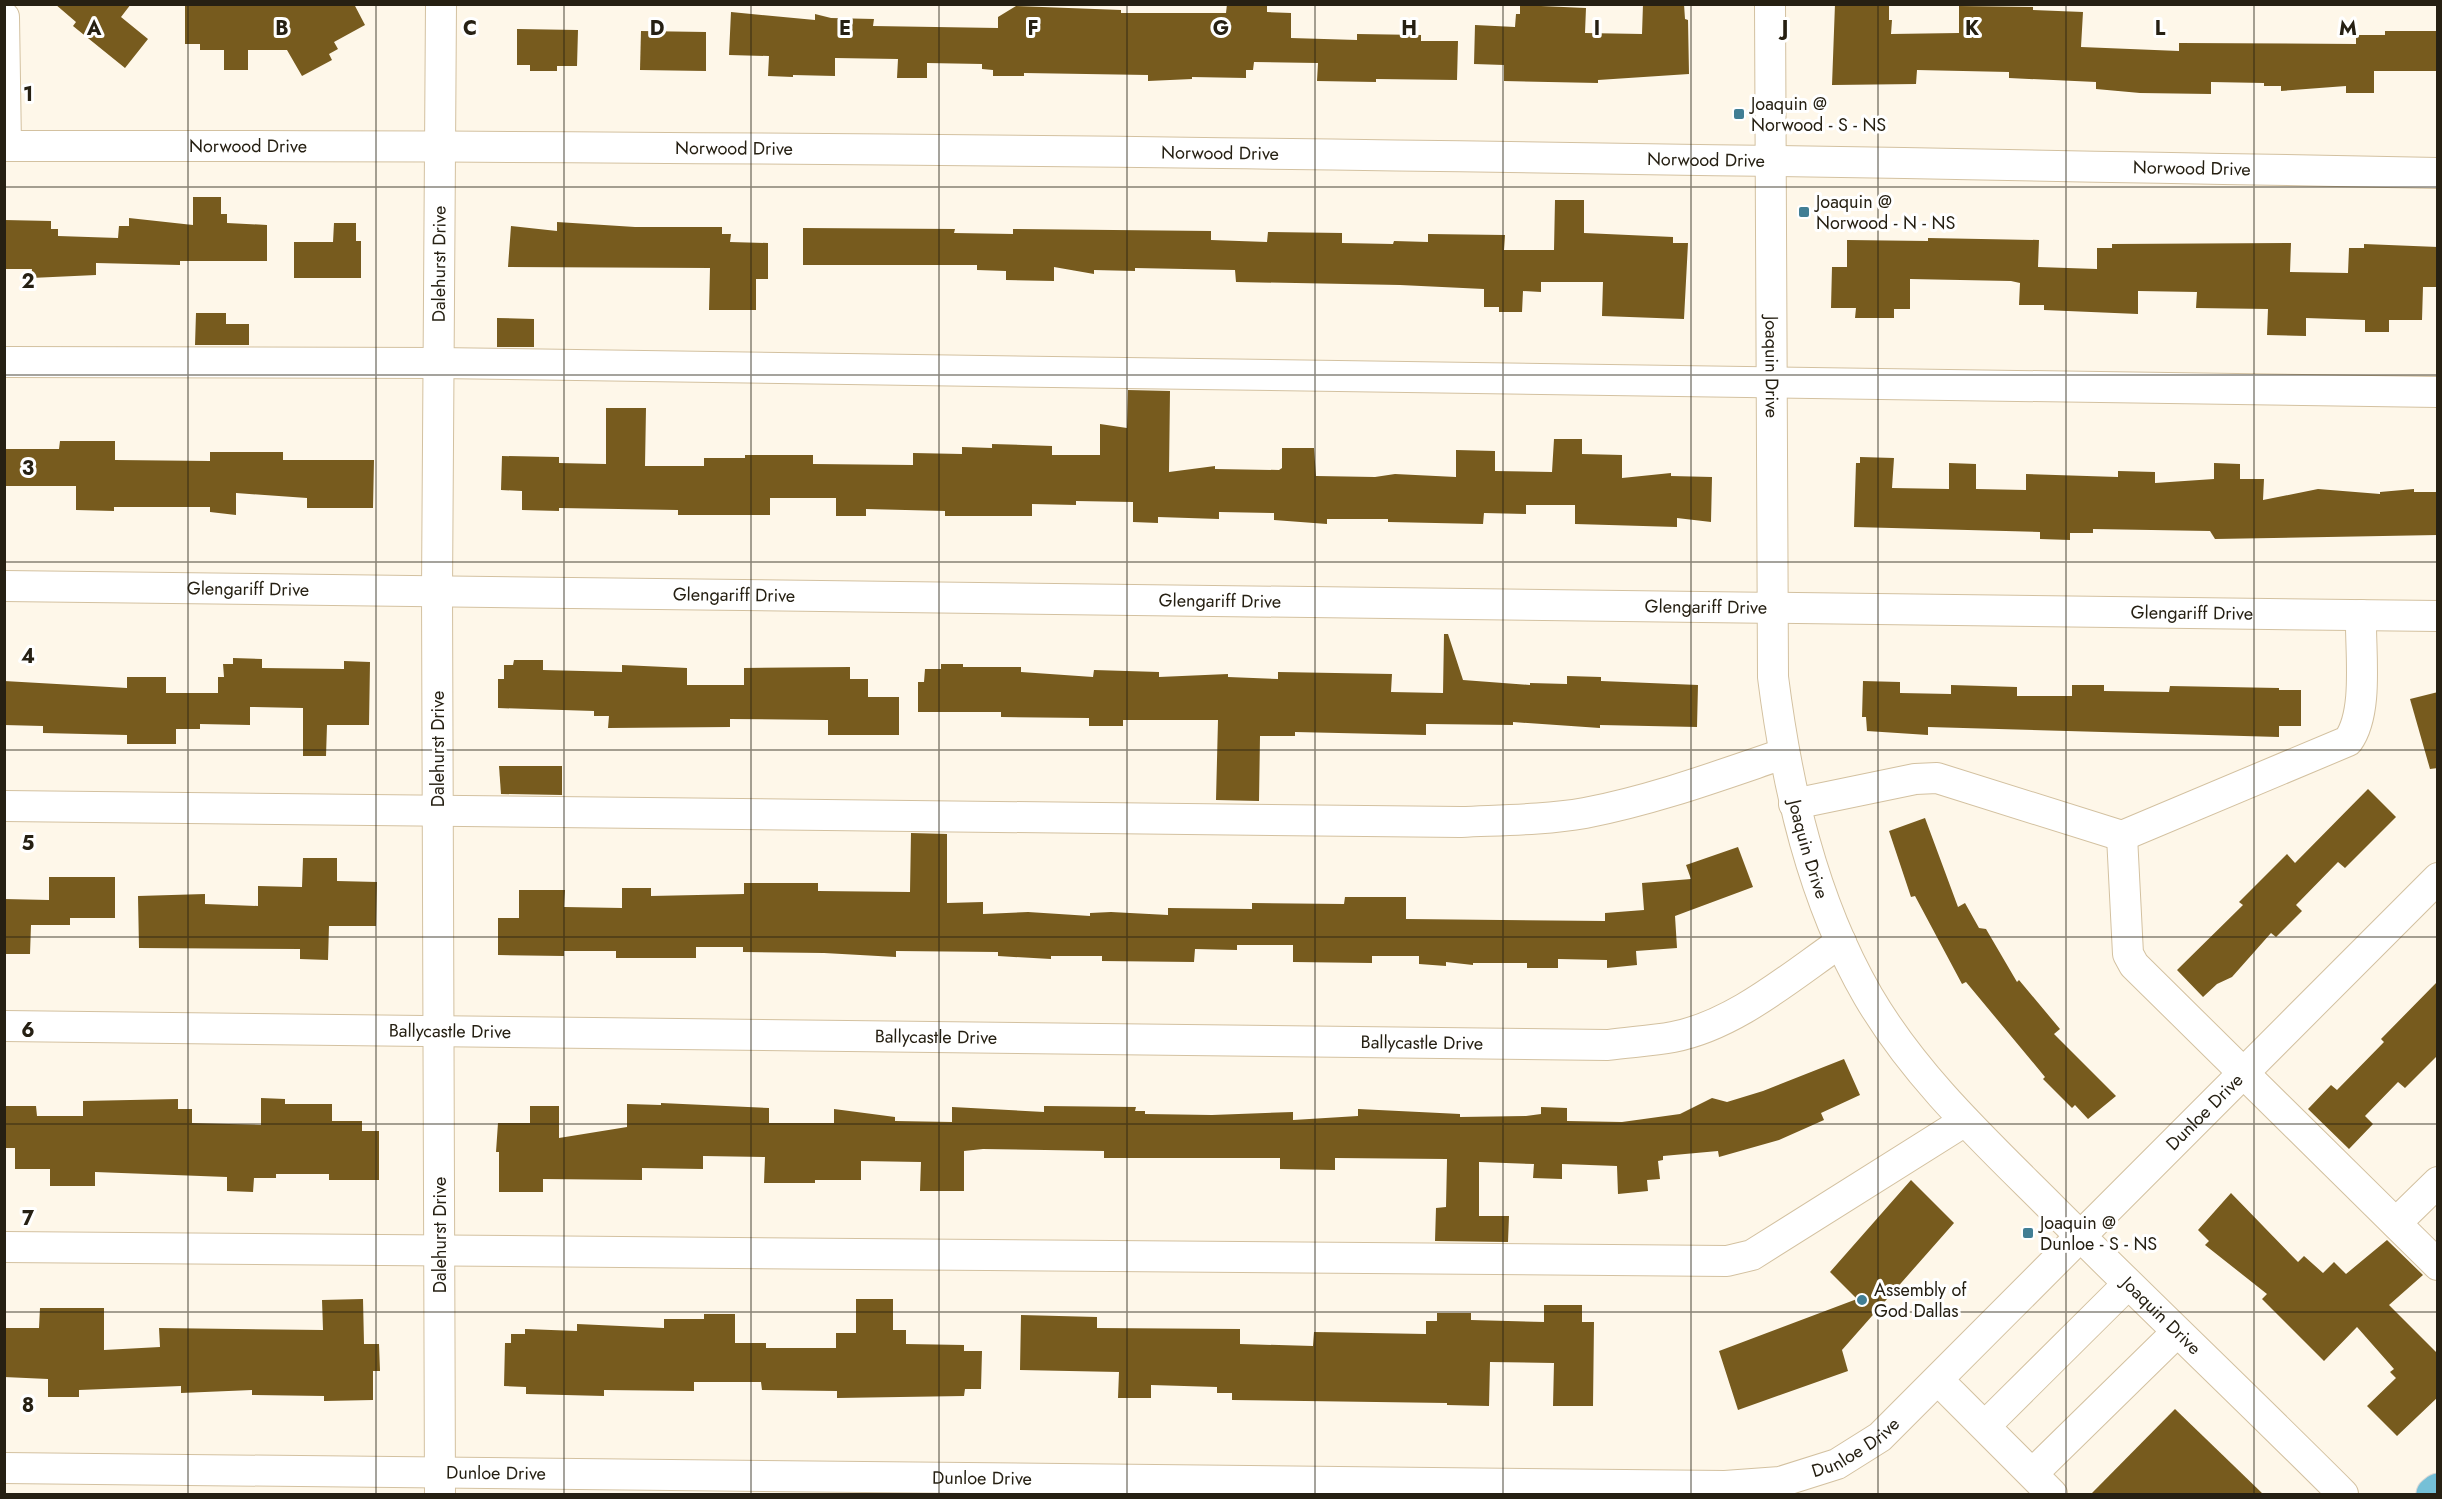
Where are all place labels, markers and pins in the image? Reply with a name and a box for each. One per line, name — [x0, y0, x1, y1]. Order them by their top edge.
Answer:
place label: Joaquin @ Norwood - S - NS — [1749, 91, 1886, 138]
marker: Joaquin @ Norwood - S - NS — [1732, 107, 1746, 121]
place label: Joaquin @ Norwood - N - NS — [1814, 189, 1955, 236]
marker: Joaquin @ Norwood - N - NS — [1797, 205, 1811, 219]
place label: Joaquin @ Dunloe - S - NS — [2038, 1210, 2157, 1257]
marker: Joaquin @ Dunloe - S - NS — [2021, 1226, 2035, 1240]
place label: Assembly of God Dallas — [1874, 1277, 1967, 1324]
marker: Assembly of God Dallas — [1855, 1293, 1869, 1307]

